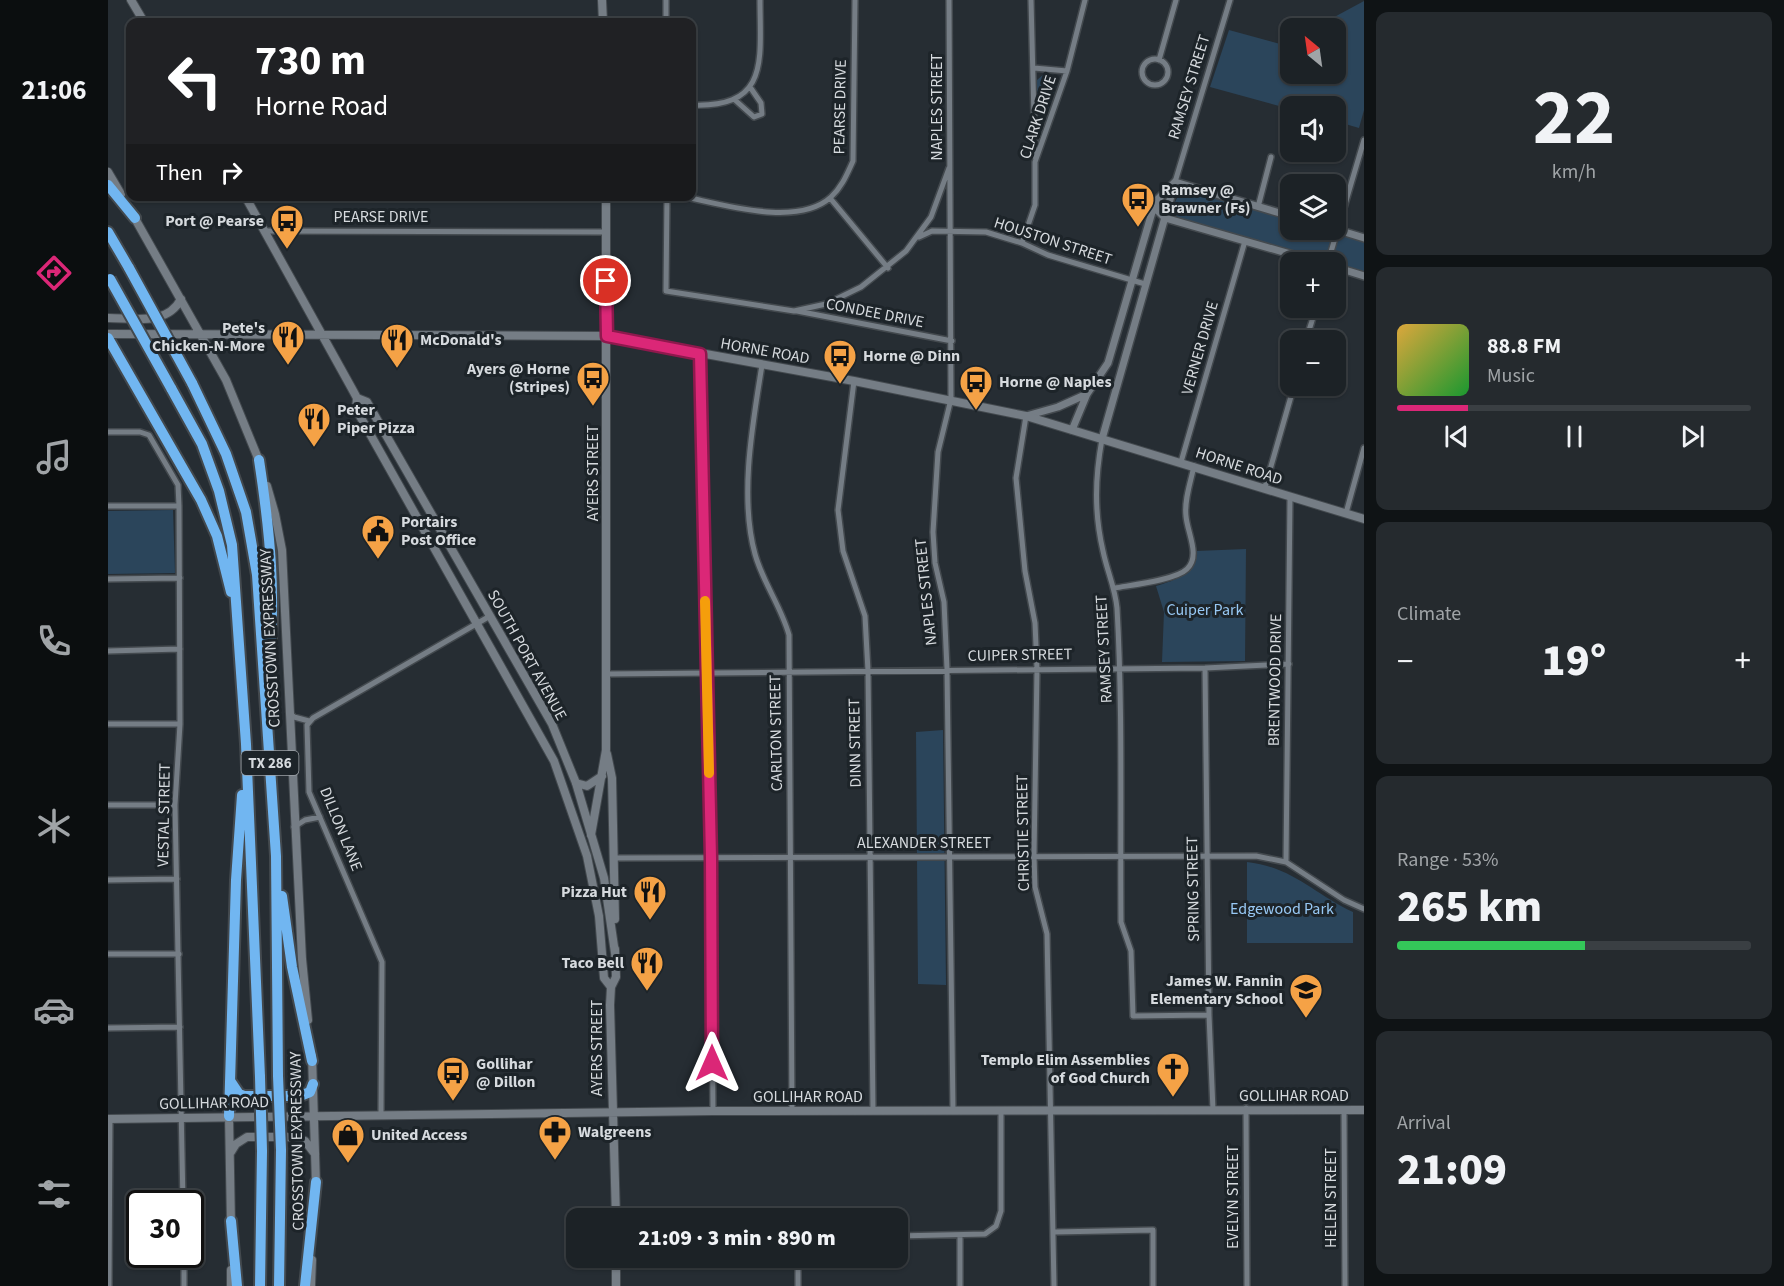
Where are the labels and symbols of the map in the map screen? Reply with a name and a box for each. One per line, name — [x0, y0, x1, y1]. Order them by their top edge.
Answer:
north arrow — [1280, 18, 1346, 84]
street label: RAMSEY STREET — [1163, 32, 1216, 142]
street label: NAPLES STREET — [926, 53, 948, 161]
street label: PEARSE DRIVE — [828, 59, 852, 155]
street label: CLARK DRIVE — [1014, 72, 1062, 162]
place label: Ramsey @ Brawner (Fs) — [1161, 179, 1251, 219]
bus stop icon: Ramsey @ Brawner (Fs) — [1120, 181, 1156, 228]
bus stop icon: Port @ Pearse — [269, 203, 305, 250]
street label: PEARSE DRIVE — [333, 206, 429, 228]
place label: Port @ Pearse — [165, 210, 264, 232]
street label: HOUSTON STREET — [991, 212, 1115, 271]
pin — [580, 255, 631, 306]
street label: CONDEE DRIVE — [824, 293, 926, 333]
street label: VERNER DRIVE — [1176, 298, 1224, 398]
place label: Pete's Chicken-N-More — [152, 317, 265, 357]
restaurant icon: Pete's Chicken-N-More — [270, 319, 306, 366]
restaurant icon: McDonald's — [379, 322, 415, 369]
place label: McDonald's — [420, 329, 502, 351]
street label: HORNE ROAD — [719, 332, 811, 370]
bus stop icon: Horne @ Dinn — [822, 338, 858, 385]
place label: Horne @ Dinn — [863, 345, 960, 367]
place label: Ayers @ Horne (Stripes) — [466, 358, 570, 398]
bus stop icon: Ayers @ Horne (Stripes) — [575, 360, 611, 407]
bus stop icon: Horne @ Naples — [958, 364, 994, 411]
place label: Horne @ Naples — [999, 371, 1112, 393]
place label: Peter Piper Pizza — [337, 399, 415, 439]
restaurant icon: Peter Piper Pizza — [296, 401, 332, 448]
street label: AYERS STREET — [582, 424, 604, 521]
street label: HORNE ROAD — [1193, 442, 1285, 490]
place label: Portairs Post Office — [401, 511, 476, 551]
public building icon: Portairs Post Office — [360, 513, 396, 560]
street label: NAPLES STREET — [909, 537, 943, 647]
street label: CROSSTOWN EXPRESSWAY — [254, 548, 286, 728]
street label: SOUTH PORT AVENUE — [482, 586, 572, 724]
street label: RAMSEY STREET — [1090, 594, 1118, 704]
park label: Cuiper Park — [1166, 599, 1244, 621]
street label: BRENTWOOD DRIVE — [1263, 614, 1287, 746]
street label: CUIPER STREET — [968, 643, 1073, 667]
street label: CARLTON STREET — [764, 674, 788, 791]
street label: DINN STREET — [843, 698, 867, 788]
road number: TX 286 — [242, 751, 298, 775]
street label: VESTAL STREET — [152, 762, 176, 867]
street label: CHRISTIE STREET — [1011, 774, 1035, 892]
street label: DILLON LANE — [314, 784, 368, 874]
street label: ALEXANDER STREET — [857, 832, 991, 854]
street label: SPRING STREET — [1181, 836, 1205, 942]
restaurant icon: Pizza Hut — [632, 874, 668, 921]
place label: Pizza Hut — [561, 881, 627, 903]
park label: Edgewood Park — [1230, 898, 1334, 920]
restaurant icon: Taco Bell — [629, 945, 665, 992]
place label: Taco Bell — [561, 952, 624, 974]
place label: James W. Fannin Elementary School — [1150, 970, 1283, 1010]
school or university icon: James W. Fannin Elementary School — [1288, 972, 1324, 1019]
street label: AYERS STREET — [586, 999, 608, 1096]
position arrow — [680, 1031, 744, 1095]
place label: Templo Elim Assemblies of God Church — [981, 1049, 1150, 1089]
street label: CROSSTOWN EXPRESSWAY — [284, 1051, 310, 1231]
church icon: Templo Elim Assemblies of God Church — [1155, 1051, 1191, 1098]
place label: Gollihar @ Dillon — [476, 1053, 535, 1093]
bus stop icon: Gollihar @ Dillon — [435, 1055, 471, 1102]
street label: GOLLIHAR ROAD — [1239, 1085, 1349, 1107]
street label: GOLLIHAR ROAD — [753, 1086, 863, 1108]
street label: GOLLIHAR ROAD — [159, 1091, 269, 1115]
pharmacy icon: Walgreens — [537, 1114, 573, 1161]
shop icon: United Access — [330, 1117, 366, 1164]
place label: Walgreens — [578, 1121, 651, 1143]
place label: United Access — [371, 1124, 467, 1146]
street label: EVELYN STREET — [1222, 1144, 1244, 1249]
street label: HELEN STREET — [1320, 1148, 1342, 1248]
speed limit sign: 30 — [126, 1190, 204, 1268]

